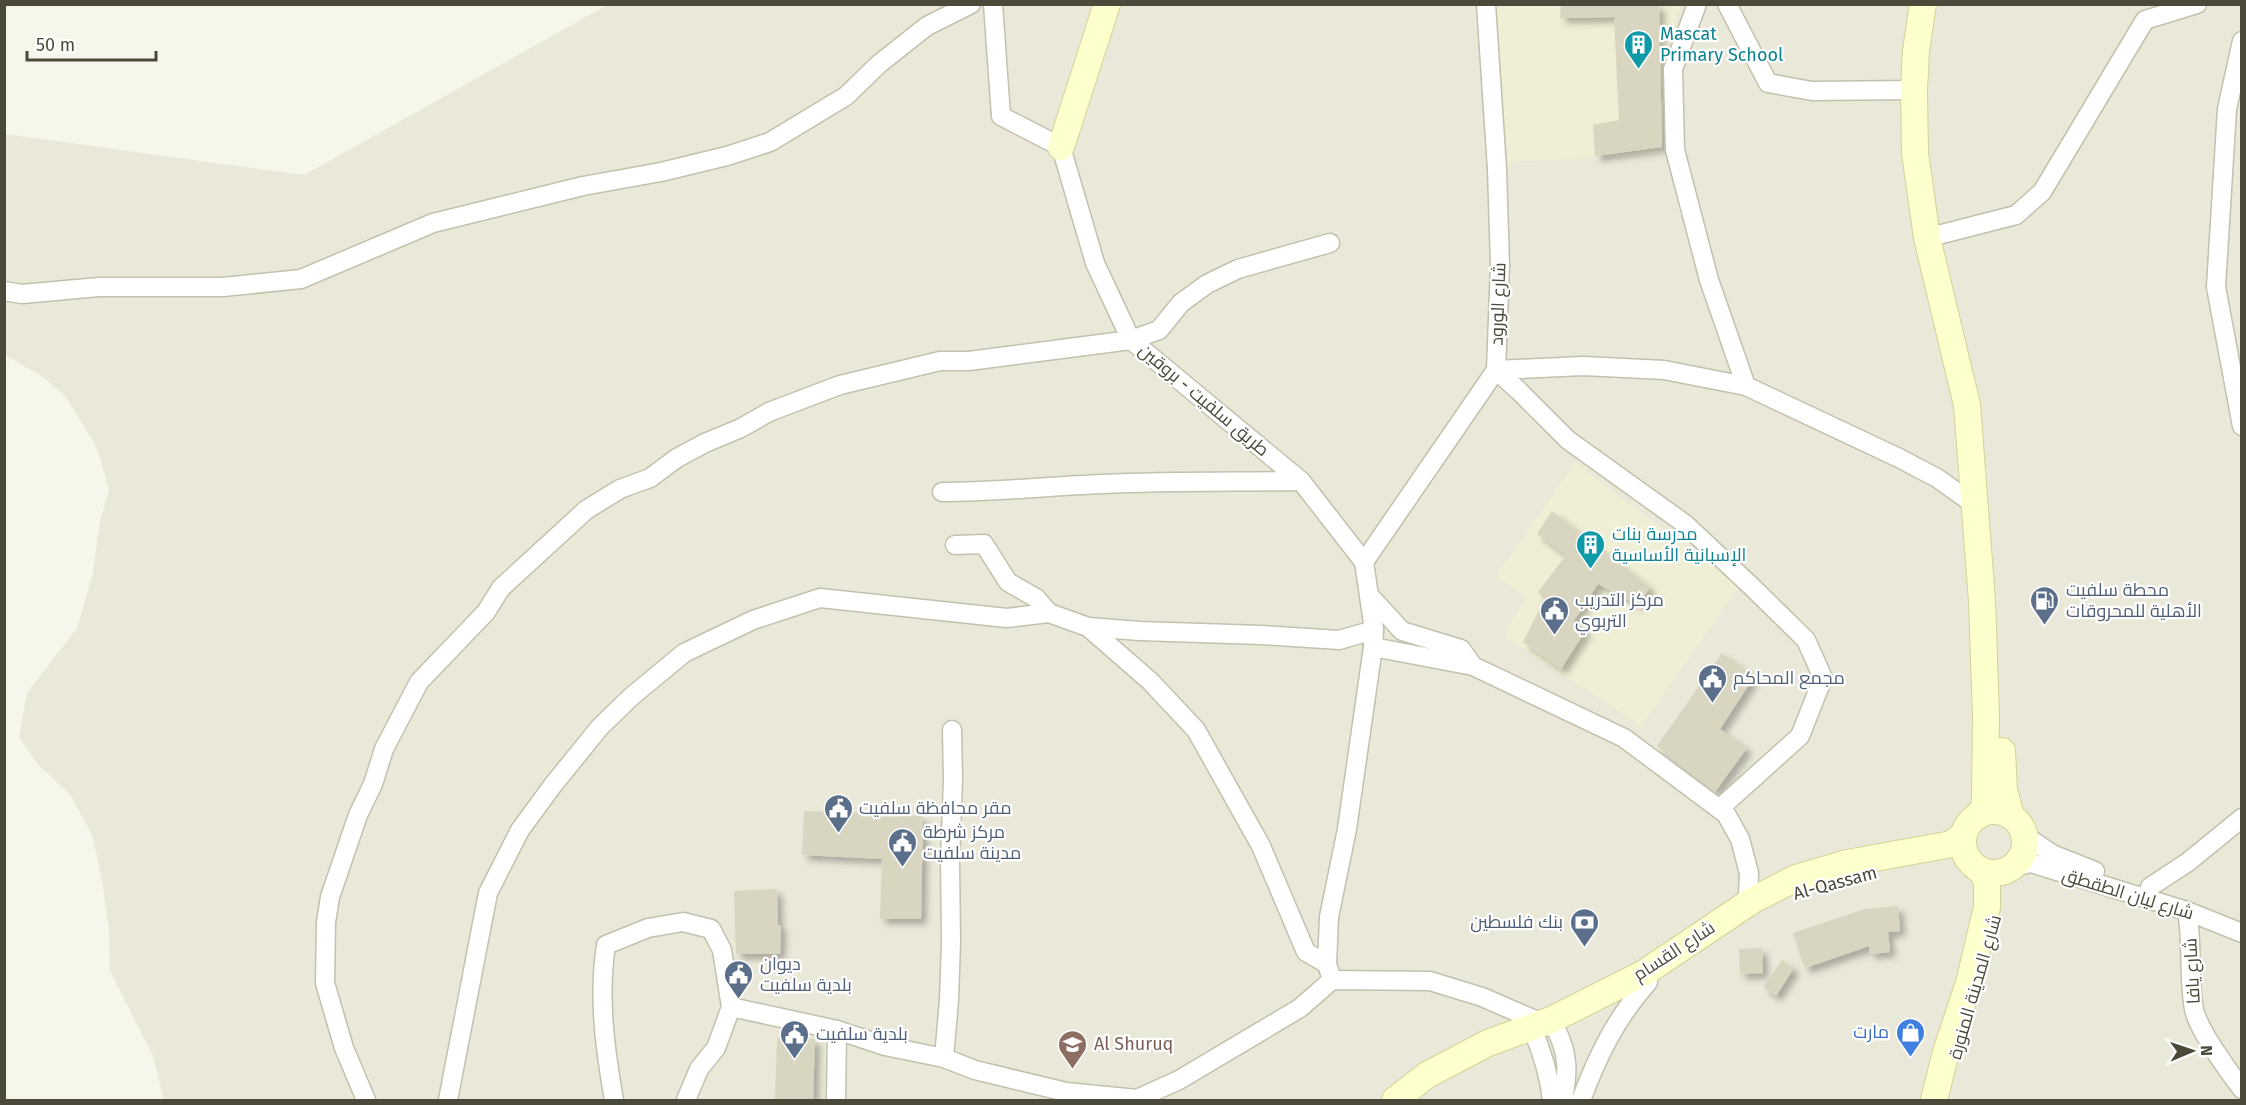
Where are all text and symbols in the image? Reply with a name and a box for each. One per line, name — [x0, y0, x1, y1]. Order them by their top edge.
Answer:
place label: Mascat Primary School — [1660, 23, 1783, 66]
scale bar — [27, 24, 156, 62]
building icon: Mascat Primary School — [1623, 28, 1655, 70]
text: 50 m — [36, 34, 75, 56]
street label: شارع الورود — [1486, 262, 1511, 346]
street label: طريق سلفيت - بروقين — [1134, 339, 1274, 462]
place label: مدرسة بنات الإسبانية الأساسية — [1612, 523, 1746, 566]
building icon: مدرسة بنات الإسبانية الأساسية — [1575, 528, 1607, 570]
place label: محطة سلفيت الأهلية للمحروقات — [2066, 579, 2202, 622]
fuel station icon: محطة سلفيت الأهلية للمحروقات — [2029, 584, 2061, 626]
place label: مركز التدريب التربوي — [1575, 589, 1664, 635]
public building icon: مركز التدريب التربوي — [1538, 594, 1570, 636]
public building icon: مجمع المحاكم — [1696, 662, 1728, 704]
place label: مجمع المحاكم — [1733, 667, 1845, 690]
public building icon: مقر محافظة سلفيت — [822, 792, 854, 834]
place label: مقر محافظة سلفيت — [859, 797, 1011, 819]
place label: مركز شرطة مدينة سلفيت — [923, 821, 1021, 864]
public building icon: مركز شرطة مدينة سلفيت — [886, 826, 918, 868]
street label: Al-Qassam — [1791, 861, 1879, 905]
street label: شارع ليان الطقطق — [2059, 864, 2196, 925]
bank icon: بنك فلسطين — [1568, 906, 1600, 948]
place label: بنك فلسطين — [1470, 911, 1563, 933]
street label: شارع المدينة المنورة — [1944, 912, 2007, 1062]
street label: شارع القسام — [1629, 916, 1720, 986]
street label: شارع يافا — [2179, 937, 2206, 1005]
place label: ديوان بلدية سلفيت — [760, 953, 852, 996]
public building icon: ديوان بلدية سلفيت — [723, 958, 755, 1000]
shop icon: مارت — [1894, 1016, 1926, 1058]
public building icon: بلدية سلفيت — [779, 1018, 811, 1060]
place label: مارت — [1853, 1021, 1889, 1043]
north arrow — [2162, 1021, 2222, 1081]
place label: بلدية سلفيت — [816, 1023, 908, 1045]
school or university icon: Al Shuruq — [1057, 1028, 1089, 1070]
place label: Al Shuruq — [1094, 1033, 1173, 1055]
text: N — [2197, 1045, 2216, 1056]

